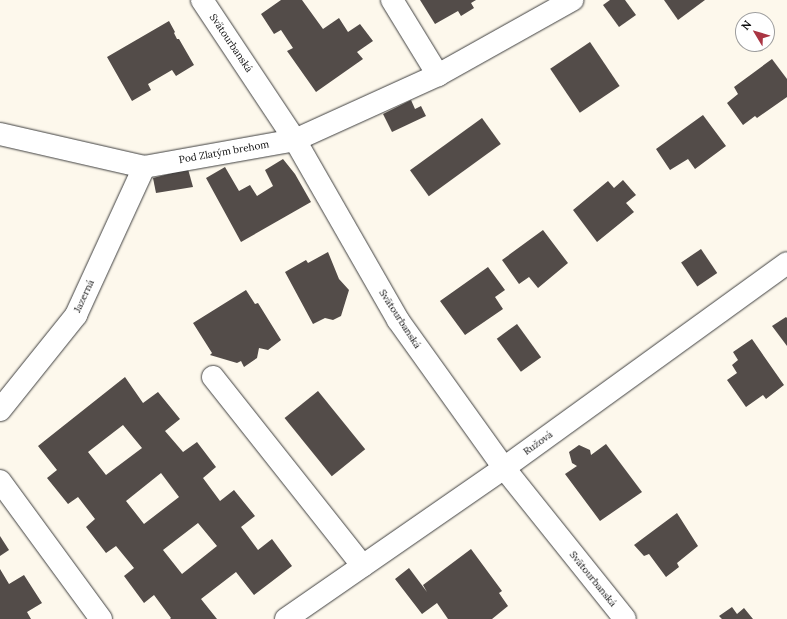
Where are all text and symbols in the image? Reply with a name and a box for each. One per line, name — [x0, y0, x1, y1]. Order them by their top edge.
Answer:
street label: Svätourbanská — [207, 12, 255, 74]
north arrow — [735, 12, 775, 52]
text: N — [738, 18, 754, 33]
street label: Pod Zlatým brehom — [178, 138, 270, 166]
street label: Jazerná — [71, 278, 97, 314]
street label: Svätourbanská — [376, 287, 424, 351]
street label: Ružová — [521, 428, 555, 458]
street label: Svätourbanská — [567, 549, 619, 609]

